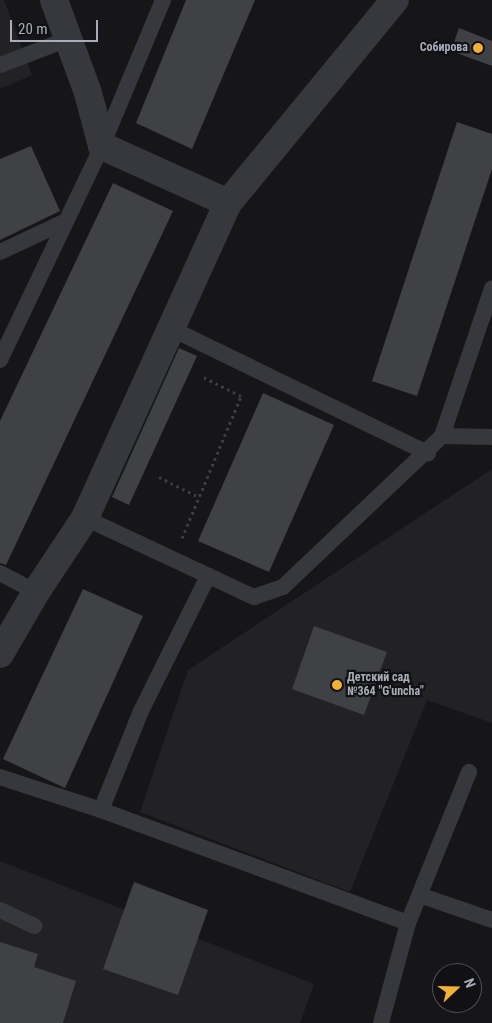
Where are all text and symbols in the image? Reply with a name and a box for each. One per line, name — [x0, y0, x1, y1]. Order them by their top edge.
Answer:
scale bar — [12, 10, 100, 42]
text: 20 m — [18, 20, 48, 38]
place label: Собирова — [420, 41, 468, 55]
marker: Собирова — [472, 42, 484, 54]
place label: Детский сад №364 "G'uncha" — [347, 671, 424, 699]
marker: Детский сад №364 "G'uncha" — [331, 679, 343, 691]
north arrow — [432, 963, 482, 1013]
text: N — [461, 976, 479, 990]

